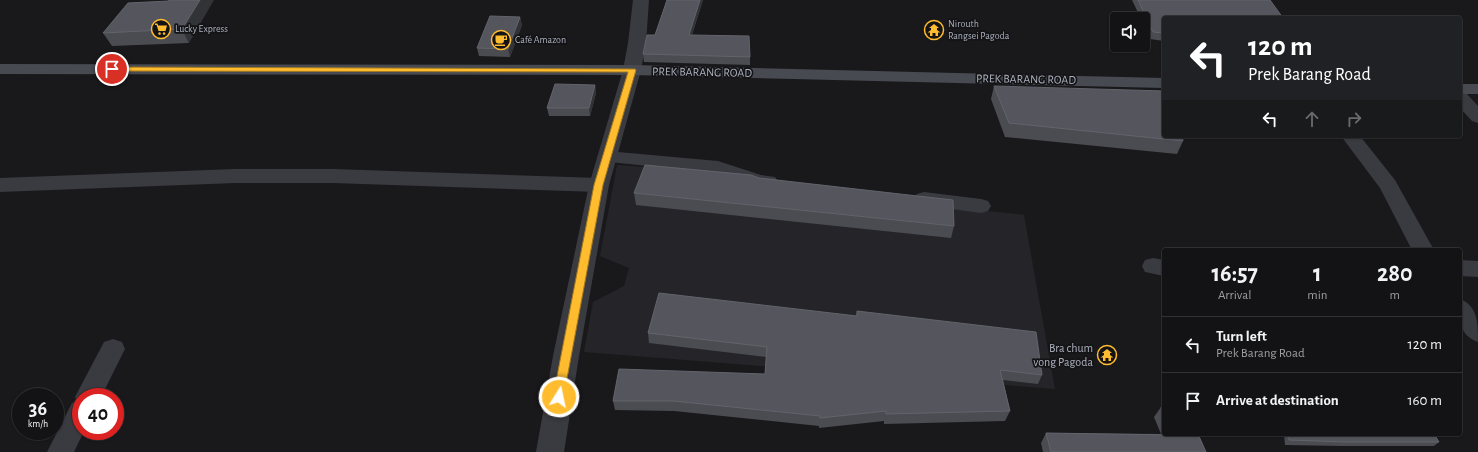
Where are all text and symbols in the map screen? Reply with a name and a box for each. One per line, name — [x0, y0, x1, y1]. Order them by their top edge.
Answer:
map controls — [1110, 12, 1150, 52]
button: sound — [1110, 12, 1150, 52]
supermarket icon: Lucky Express — [150, 18, 172, 40]
temple icon: Nirouth Rangsei Pagoda — [923, 19, 945, 41]
place label: Nirouth Rangsei Pagoda — [948, 19, 1010, 41]
place label: Lucky Express — [175, 24, 228, 34]
cafe icon: Café Amazon — [490, 29, 512, 51]
icon: left — [1182, 32, 1234, 84]
text: 120 m — [1248, 33, 1313, 61]
place label: Café Amazon — [515, 35, 566, 45]
pin — [95, 52, 129, 86]
icon: arrive — [101, 58, 123, 80]
street label: PREK BARANG ROAD — [652, 65, 752, 79]
text: Prek Barang Road — [1248, 66, 1371, 84]
street label: PREK BARANG ROAD — [976, 72, 1076, 86]
icon: left — [1259, 108, 1281, 130]
icon: ahead — [1301, 108, 1323, 130]
icon: right — [1343, 108, 1365, 130]
text: 16:57 — [1211, 262, 1258, 286]
text: 1 — [1313, 262, 1322, 286]
text: 280 — [1377, 262, 1413, 286]
text: Arrival — [1218, 289, 1251, 302]
text: min — [1307, 289, 1328, 302]
text: m — [1390, 289, 1400, 302]
text: Turn left — [1216, 329, 1267, 344]
icon: left — [1182, 334, 1204, 356]
text: 120 m — [1408, 337, 1442, 352]
place label: Bra chum vong Pagoda — [1033, 342, 1093, 368]
temple icon: Bra chum vong Pagoda — [1096, 344, 1118, 366]
text: Prek Barang Road — [1216, 347, 1305, 360]
position arrow — [538, 376, 580, 418]
speed limit sign: 40 — [72, 388, 124, 440]
icon: arrive — [1182, 390, 1204, 412]
text: Arrive at destination — [1216, 393, 1339, 408]
text: 160 m — [1407, 393, 1442, 408]
text: 36 — [29, 399, 47, 419]
text: km/h — [28, 419, 48, 429]

